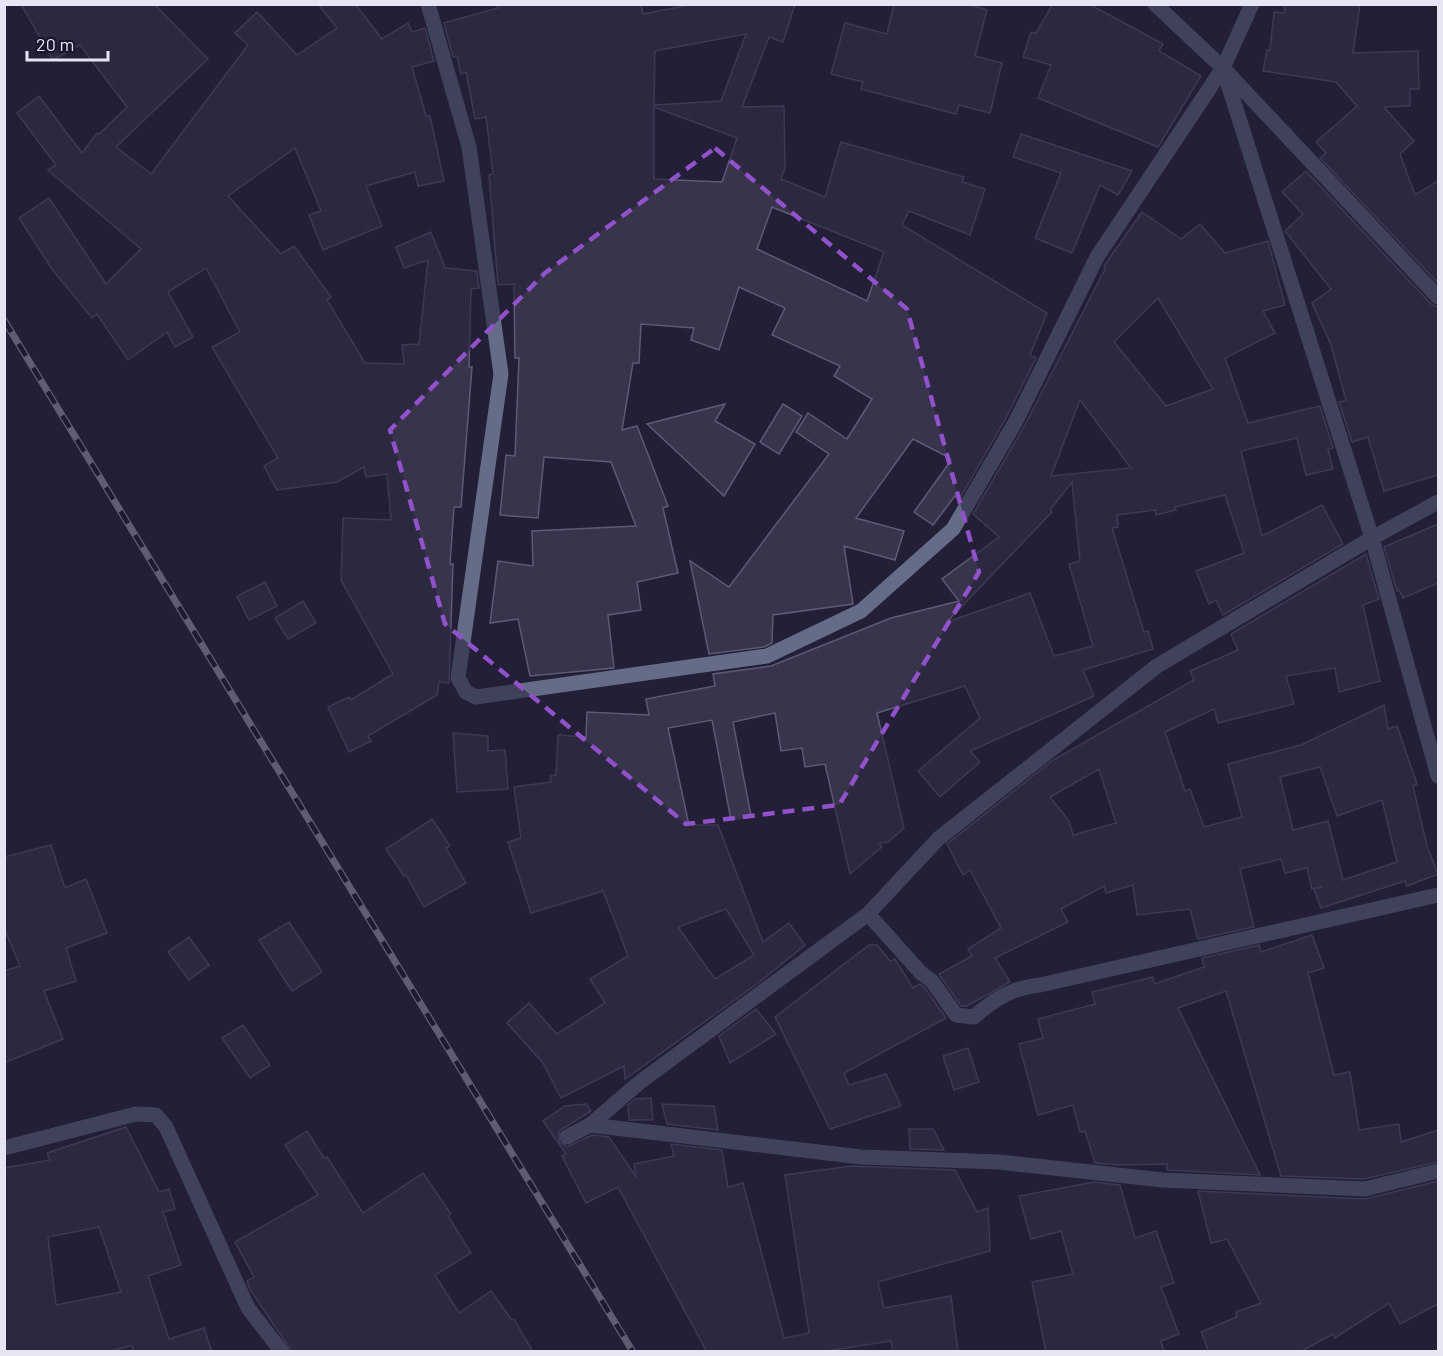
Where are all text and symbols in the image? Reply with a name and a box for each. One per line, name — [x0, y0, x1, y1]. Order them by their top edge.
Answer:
scale bar — [27, 24, 108, 62]
text: 20 m — [36, 33, 74, 55]

